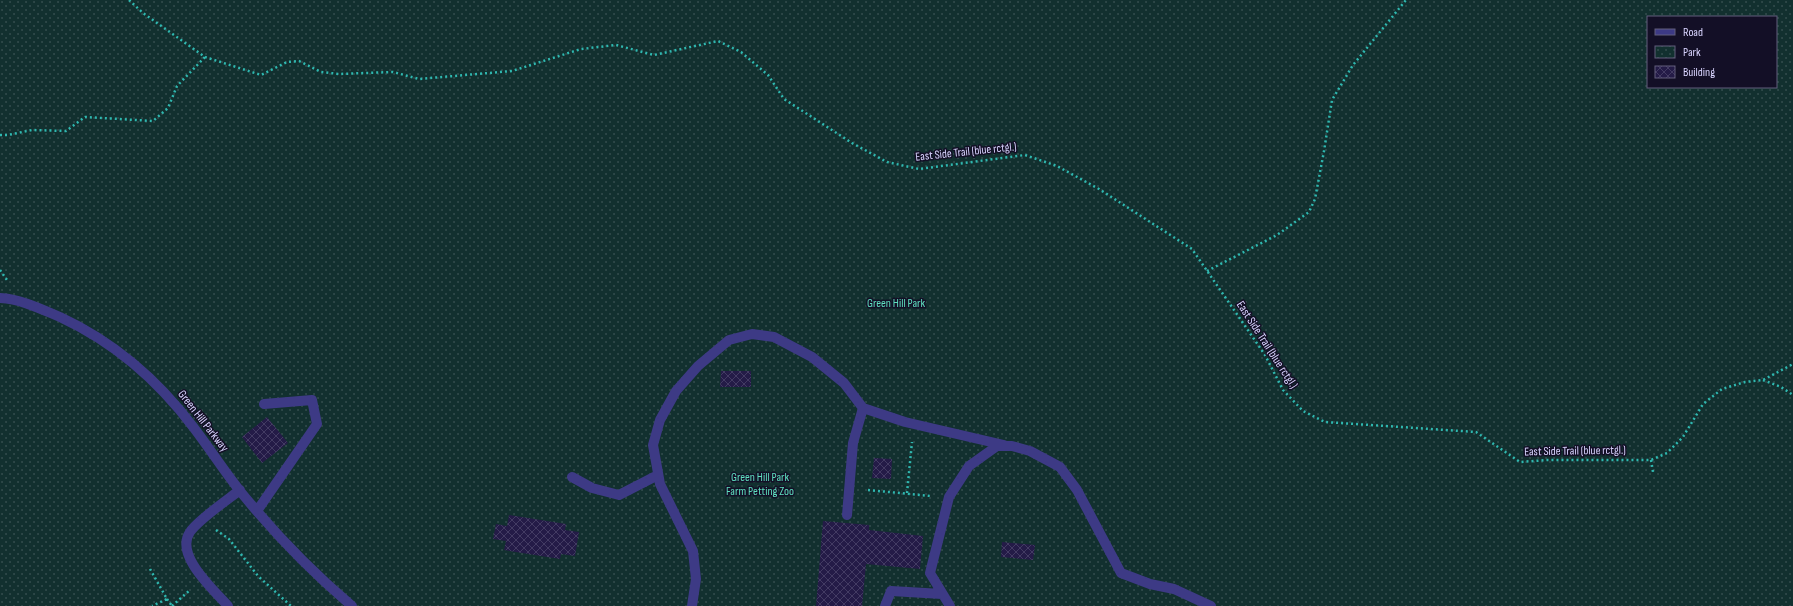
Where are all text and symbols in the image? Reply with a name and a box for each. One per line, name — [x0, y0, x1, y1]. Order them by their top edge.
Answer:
legend — [1647, 16, 1777, 88]
text: Road — [1683, 25, 1703, 40]
text: Park — [1683, 45, 1701, 60]
text: Building — [1683, 65, 1715, 80]
street label: East Side Trail (blue rctgl.) — [915, 139, 1017, 165]
park label: Green Hill Park — [867, 296, 926, 311]
street label: East Side Trail (blue rctgl.) — [1233, 298, 1301, 392]
street label: Green Hill Parkway — [174, 387, 232, 455]
street label: East Side Trail (blue rctgl.) — [1524, 443, 1626, 459]
park label: Green Hill Park Farm Petting Zoo — [726, 470, 794, 499]

